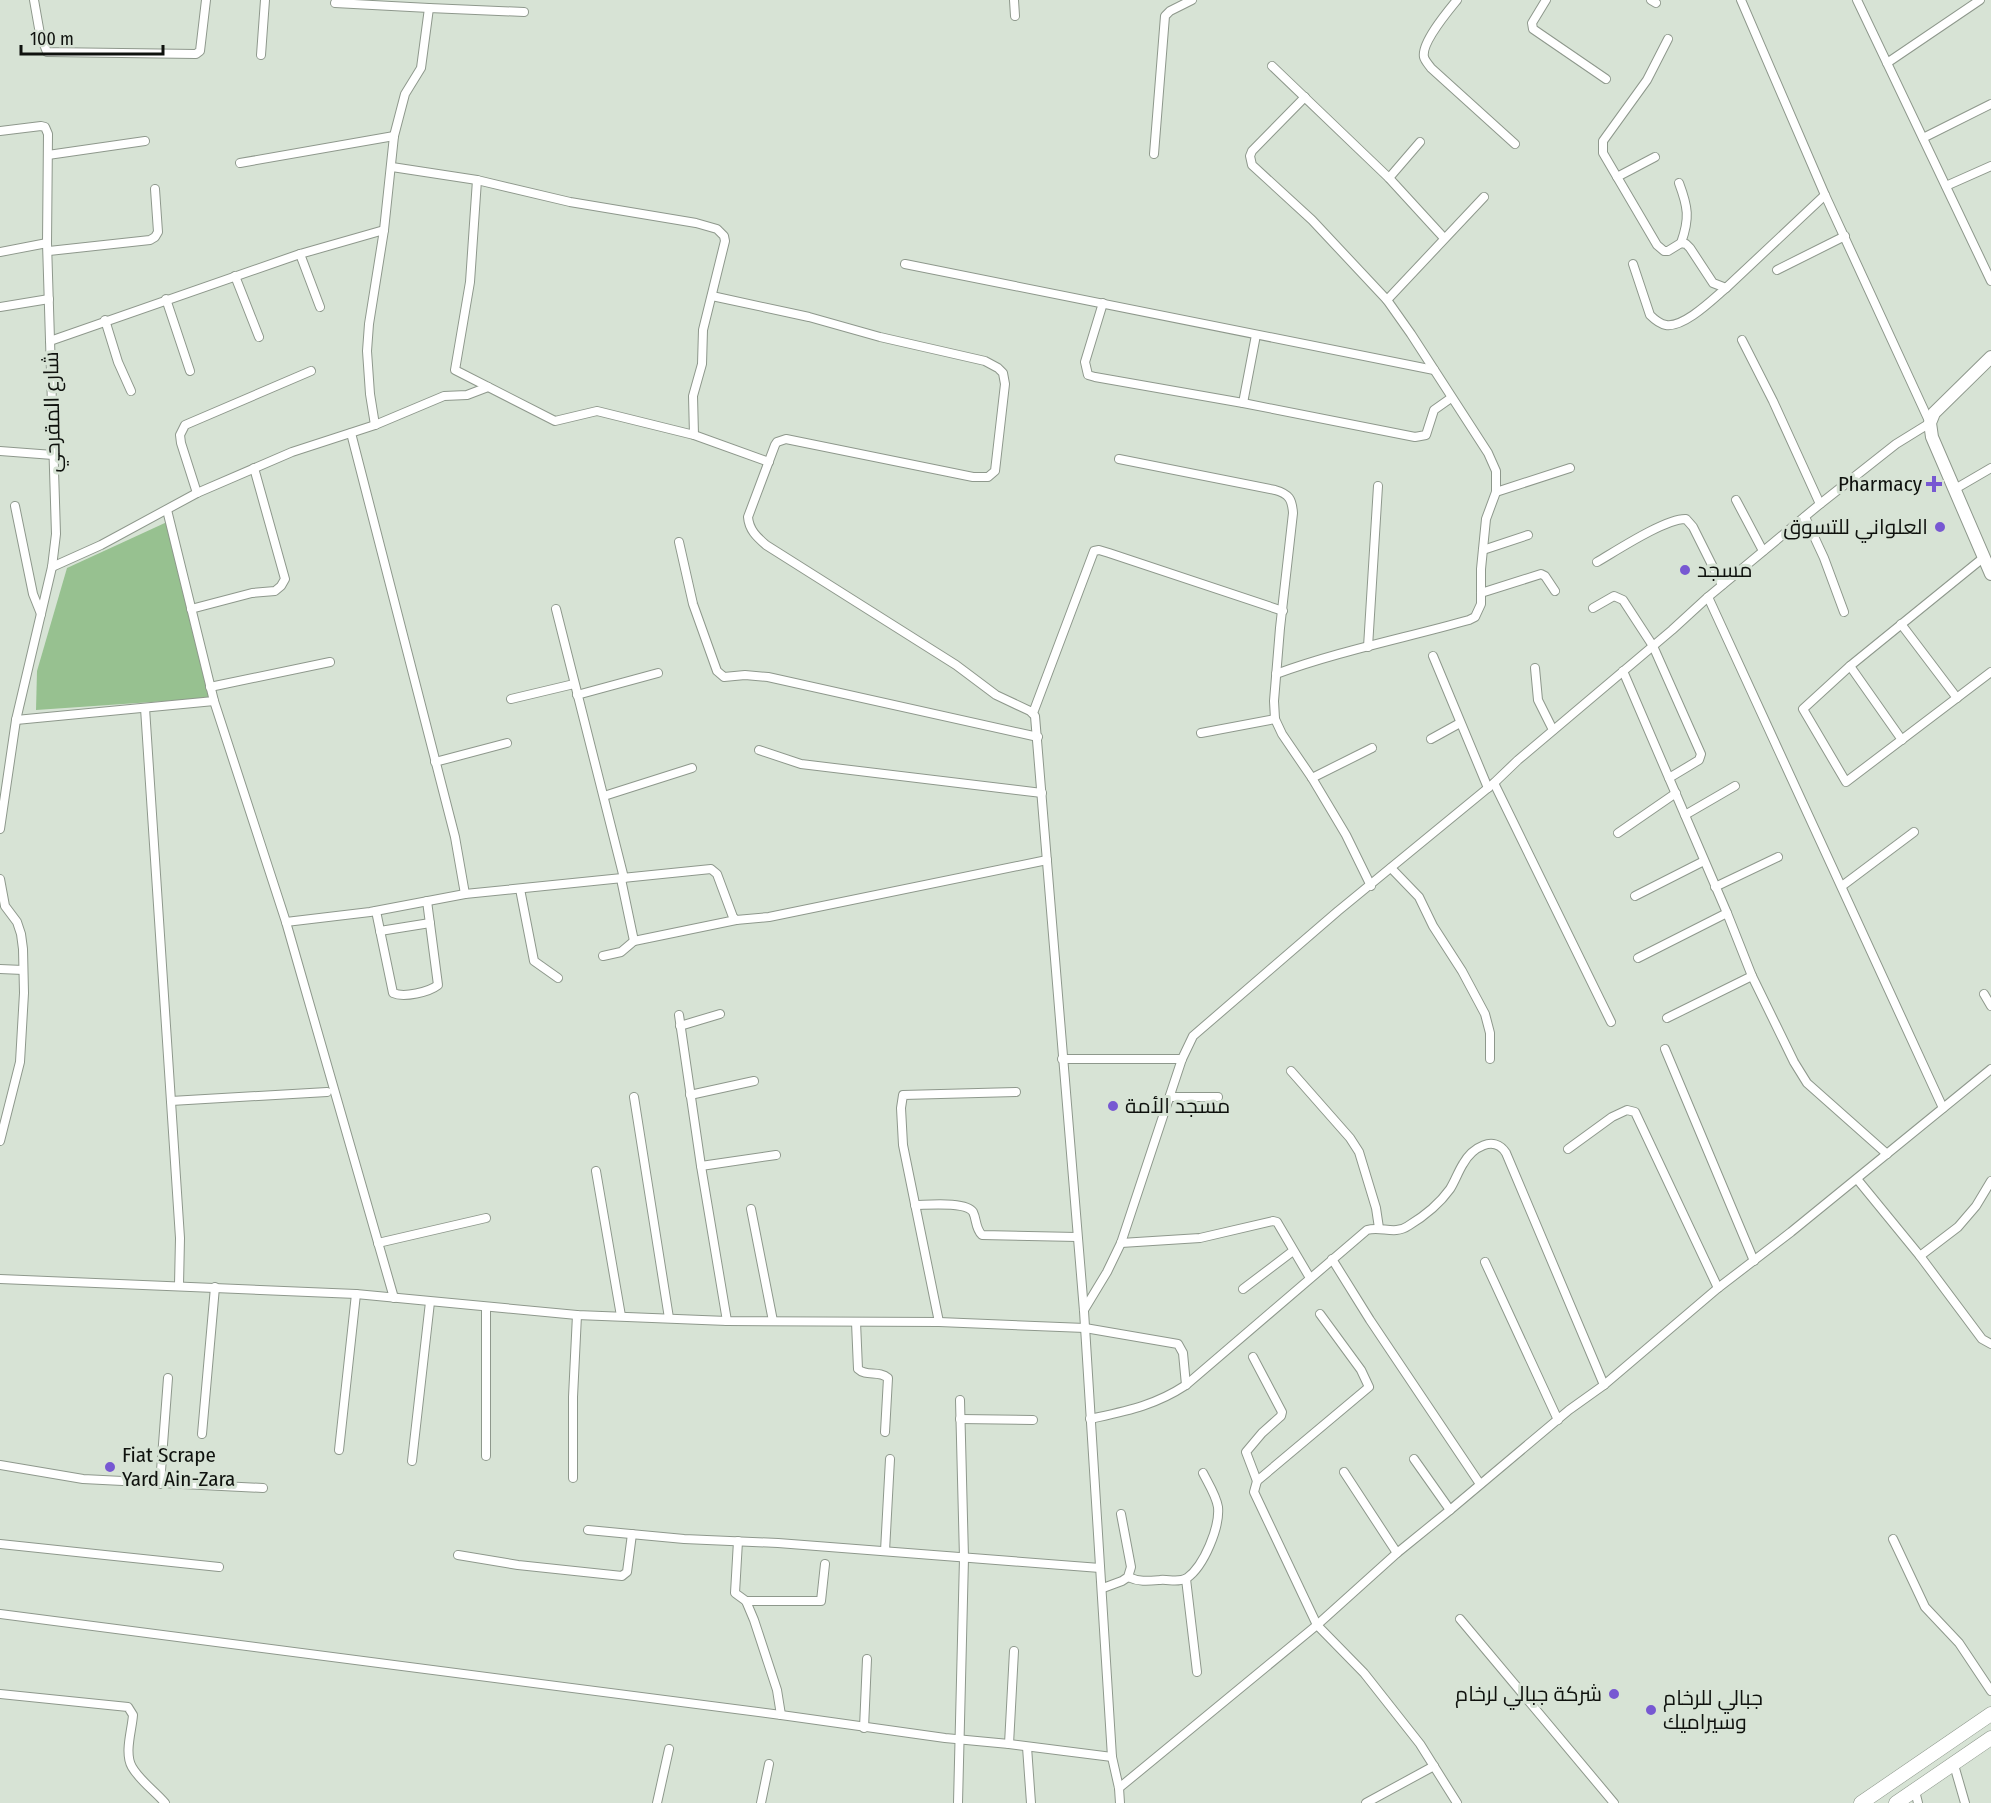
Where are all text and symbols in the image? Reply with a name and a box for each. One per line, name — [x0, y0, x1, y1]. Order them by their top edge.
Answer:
scale bar — [21, 18, 164, 56]
text: 100 m — [30, 28, 74, 50]
street label: شارع المقرحي — [38, 351, 69, 473]
place label: Pharmacy — [1838, 471, 1923, 497]
marker: Pharmacy — [1927, 477, 1941, 491]
place label: العلواني للتسوق — [1783, 514, 1928, 543]
marker: العلواني للتسوق — [1933, 520, 1947, 534]
place label: مسجد — [1697, 557, 1752, 583]
marker: مسجد — [1678, 563, 1692, 577]
place label: مسجد الأمة — [1125, 1093, 1230, 1119]
marker: مسجد الأمة — [1106, 1099, 1120, 1113]
place label: Fiat Scrape Yard Ain-Zara — [122, 1442, 235, 1492]
marker: Fiat Scrape Yard Ain-Zara — [103, 1460, 117, 1474]
place label: شركة جبالي لرخام — [1455, 1681, 1602, 1710]
place label: جبالي للرخام وسيراميك — [1663, 1685, 1763, 1735]
marker: شركة جبالي لرخام — [1607, 1687, 1621, 1701]
marker: جبالي للرخام وسيراميك — [1644, 1703, 1658, 1717]

